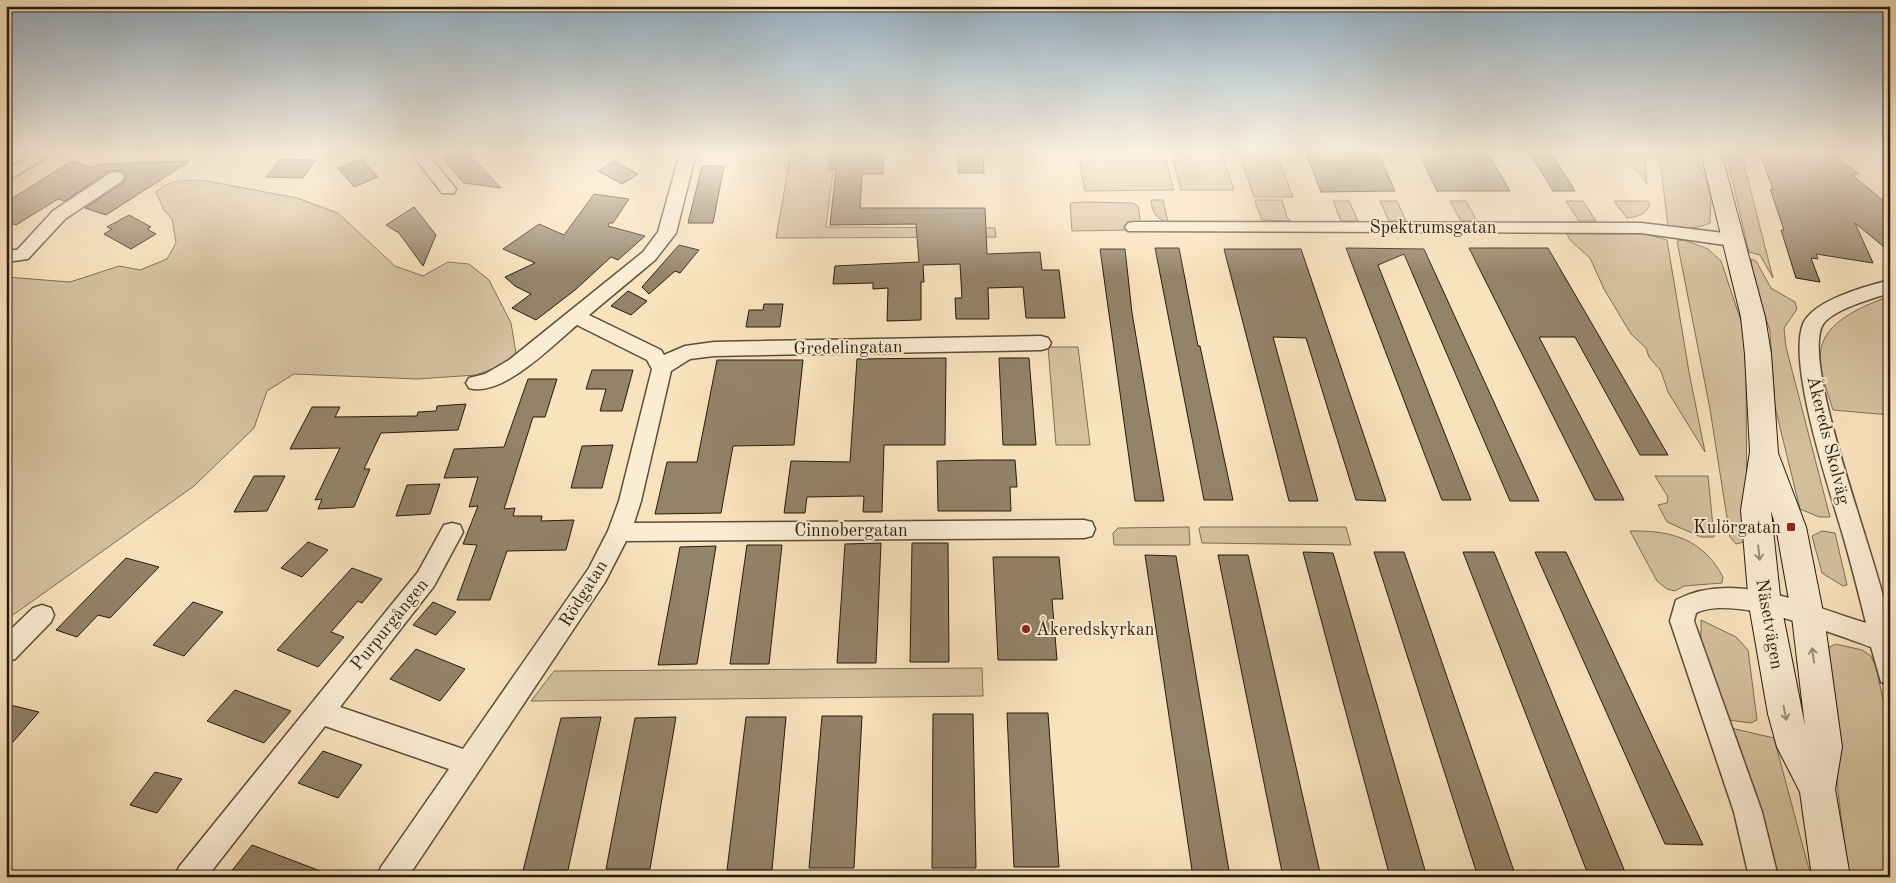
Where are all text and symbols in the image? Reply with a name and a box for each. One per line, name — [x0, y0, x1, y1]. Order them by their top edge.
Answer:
street label: Spektrumsgatan — [1369, 219, 1497, 237]
street label: Gredelingatan — [793, 338, 903, 358]
street label: Åkereds Skolväg — [1803, 373, 1858, 507]
place label: Kulörgatan — [1693, 519, 1781, 537]
marker: Kulörgatan — [1785, 521, 1797, 533]
street label: Cinnobergatan — [794, 522, 908, 540]
one-way arrow — [1754, 544, 1763, 560]
street label: Rödgatan — [556, 557, 611, 630]
street label: Purpurgången — [348, 575, 432, 674]
street label: Näsetvägen — [1752, 578, 1786, 671]
place label: Åkeredskyrkan — [1036, 616, 1155, 639]
marker: Åkeredskyrkan — [1020, 623, 1032, 635]
one-way arrow — [1808, 647, 1818, 663]
one-way arrow — [1781, 704, 1791, 720]

